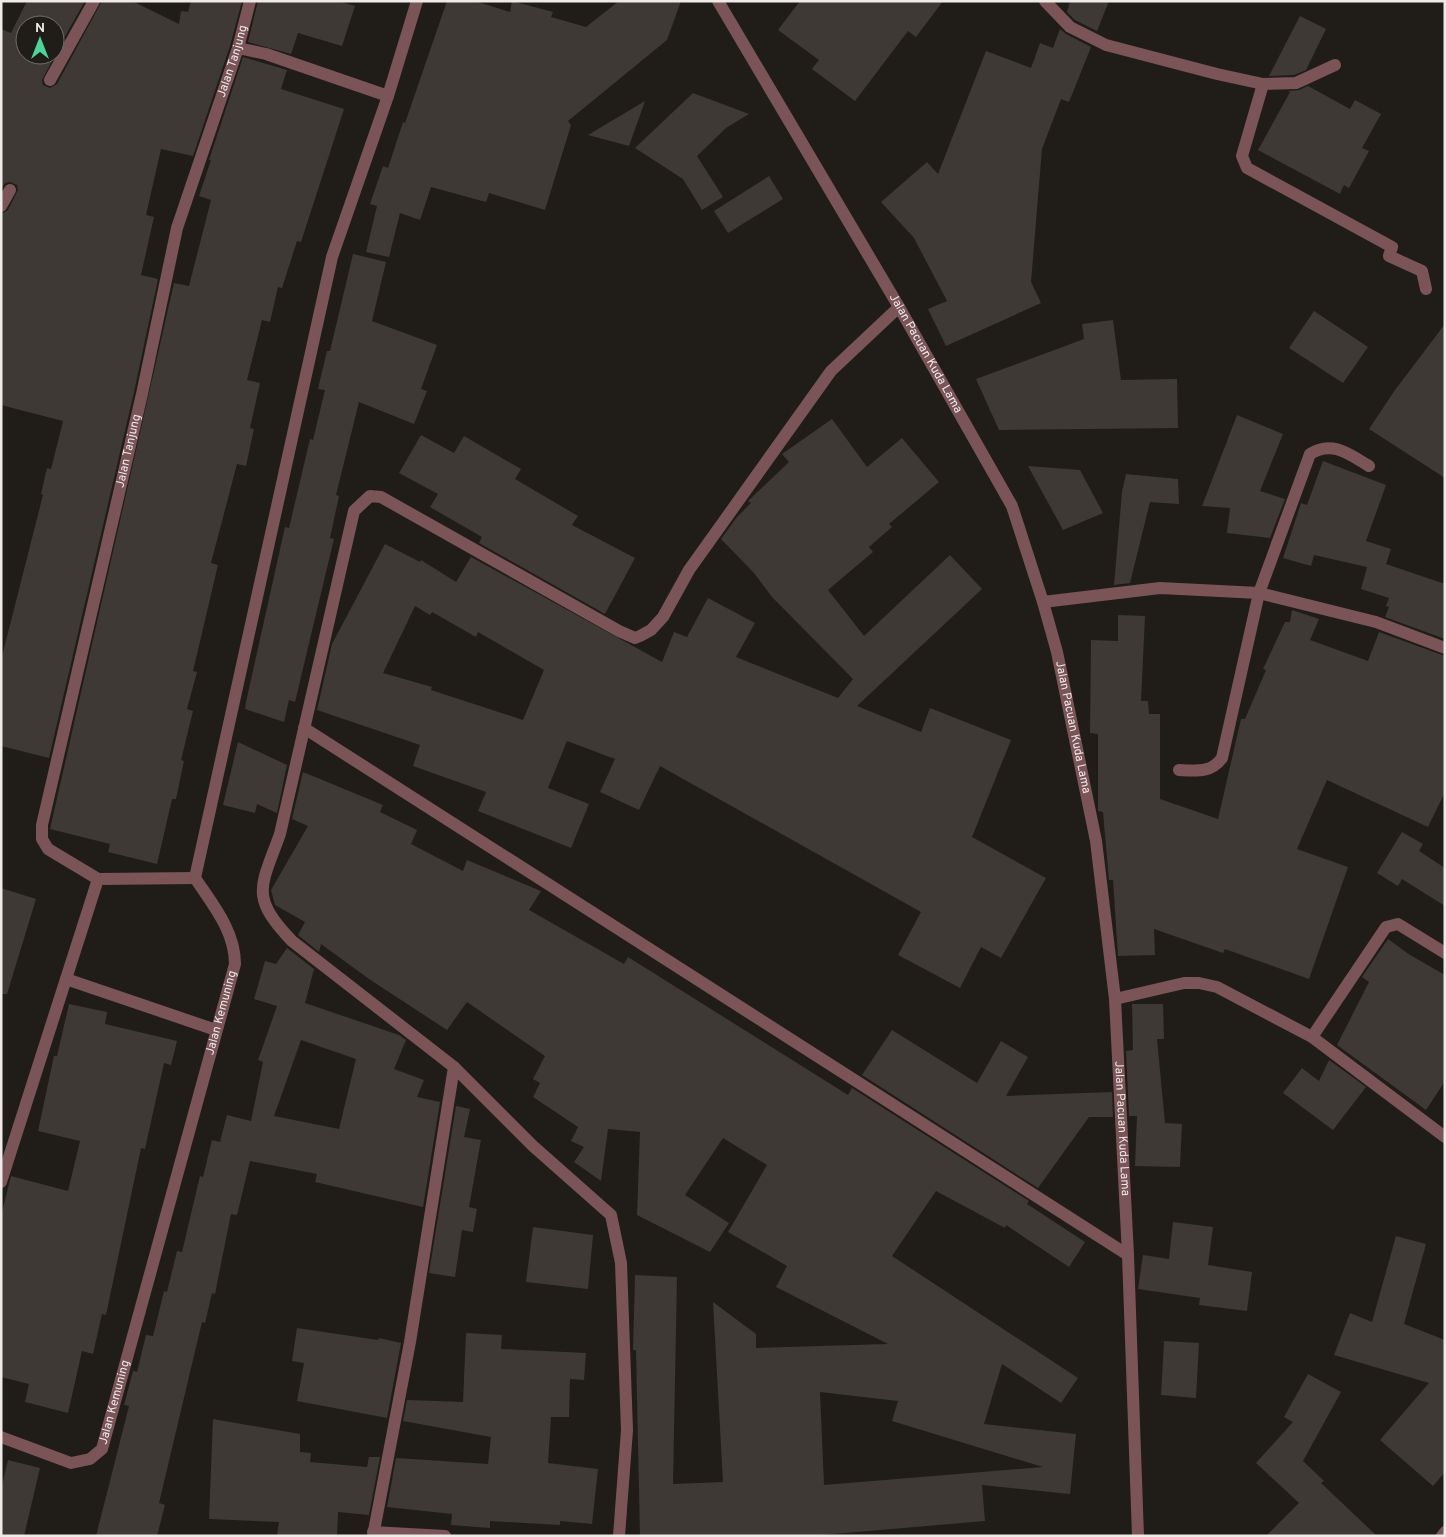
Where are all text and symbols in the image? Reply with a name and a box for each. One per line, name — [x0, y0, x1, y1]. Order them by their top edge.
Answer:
north arrow — [15, 15, 65, 65]
text: N — [35, 20, 45, 37]
street label: Jalan Tanjung — [214, 23, 252, 99]
street label: Jalan Pacuan Kuda Lama — [885, 291, 966, 416]
street label: Jalan Tanjung — [113, 413, 145, 489]
street label: Jalan Pacuan Kuda Lama — [1051, 660, 1094, 795]
street label: Jalan Kemuning — [202, 969, 241, 1057]
street label: Jalan Pacuan Kuda Lama — [1110, 1061, 1133, 1196]
street label: Jalan Kemuning — [96, 1358, 134, 1446]

